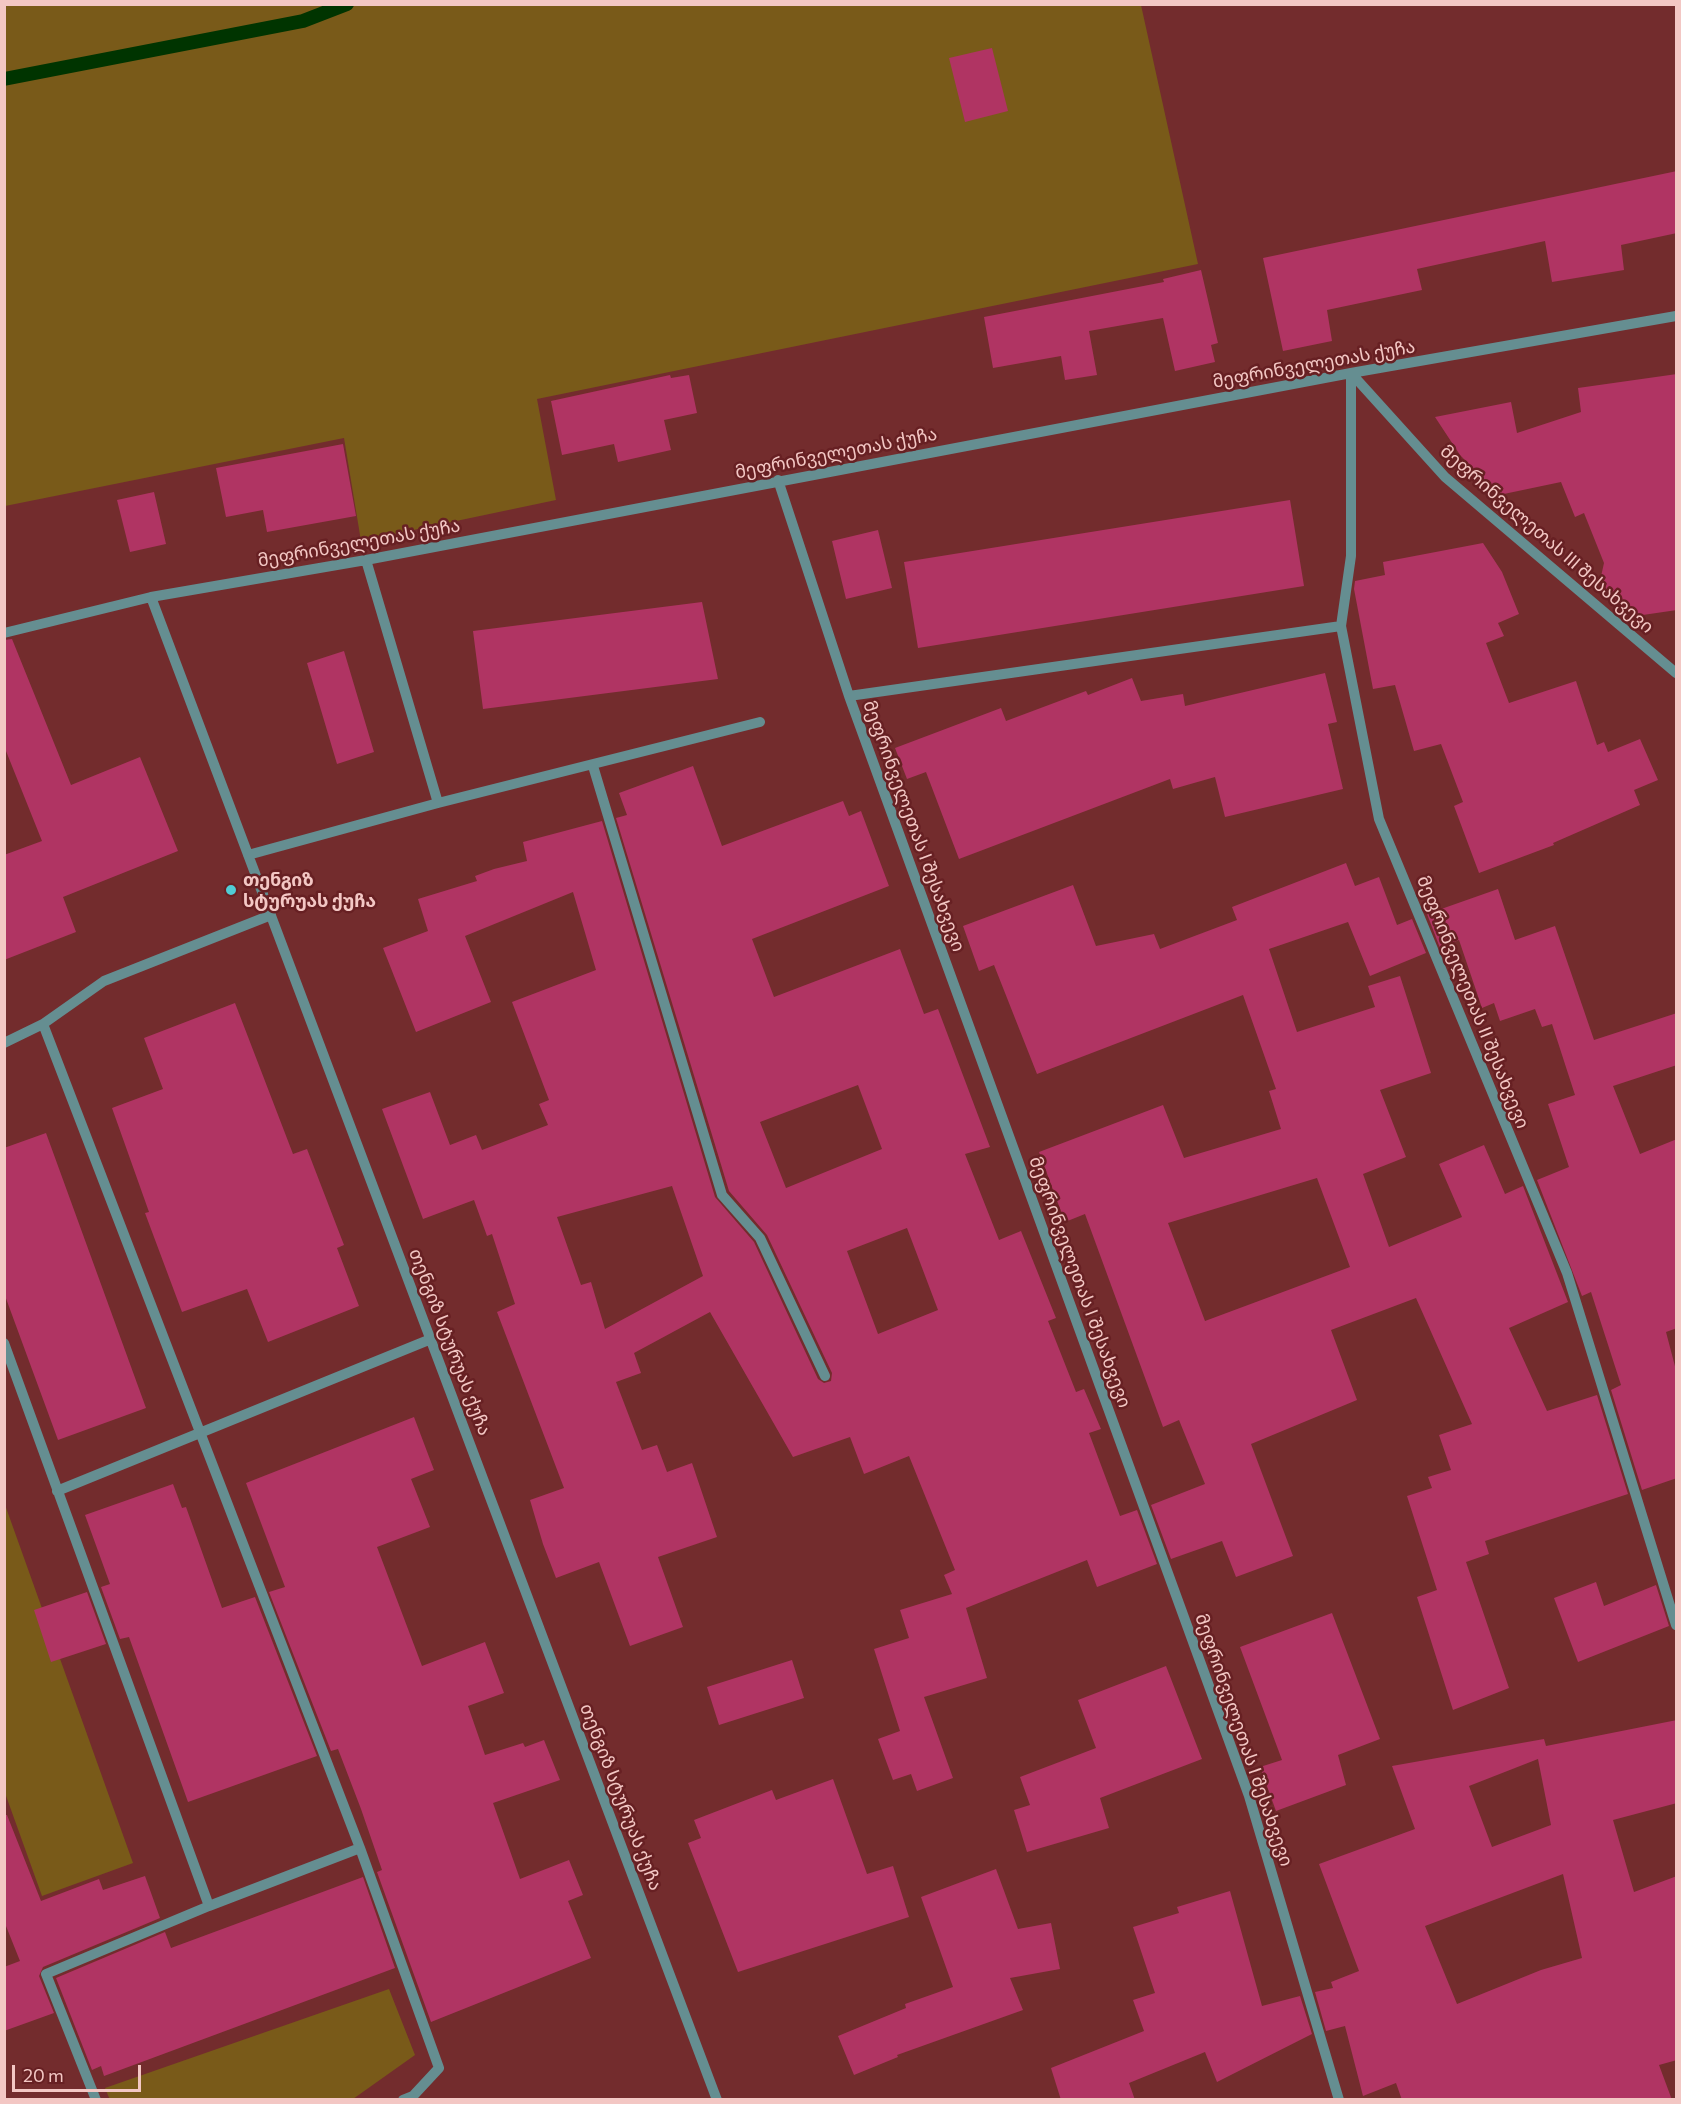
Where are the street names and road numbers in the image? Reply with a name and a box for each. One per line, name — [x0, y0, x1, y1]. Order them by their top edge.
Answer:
street label: მეფრინველეთას ქუჩა — [1211, 336, 1417, 392]
street label: მეფრინველეთას ქუჩა — [733, 423, 939, 483]
street label: მეფრინველეთას III შესახვევი — [1436, 440, 1658, 638]
street label: მეფრინველეთას ქუჩა — [256, 515, 462, 571]
street label: მეფრინველეთას I შესახვევი — [858, 697, 970, 955]
street label: მეფრინველეთას II შესახვევი — [1412, 872, 1534, 1132]
street label: მეფრინველეთას I შესახვევი — [1024, 1153, 1136, 1411]
street label: თენგიზ სტურუას ქუჩა — [404, 1245, 496, 1439]
street label: მეფრინველეთას I შესახვევი — [1191, 1611, 1297, 1869]
street label: თენგიზ სტურუას ქუჩა — [575, 1700, 667, 1894]

